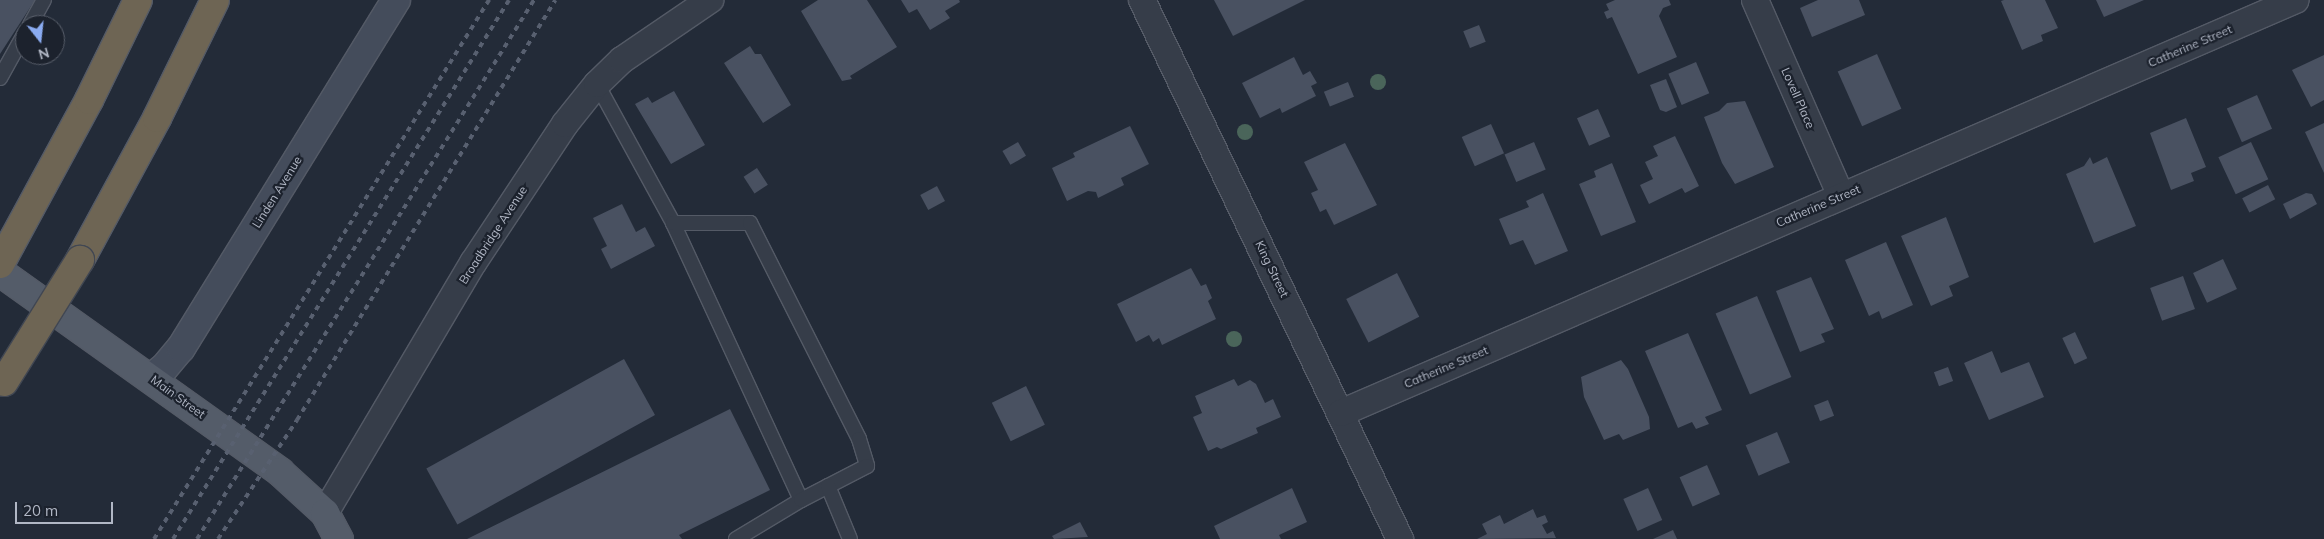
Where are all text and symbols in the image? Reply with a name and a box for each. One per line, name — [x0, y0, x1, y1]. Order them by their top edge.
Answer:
north arrow — [15, 15, 65, 65]
street label: Catherine Street — [2146, 22, 2234, 70]
text: N — [36, 43, 51, 64]
street label: Lovell Place — [1778, 65, 1818, 131]
street label: Linden Avenue — [249, 153, 305, 231]
street label: Catherine Street — [1774, 182, 1862, 230]
street label: Broadbridge Avenue — [456, 183, 530, 287]
street label: King Street — [1252, 238, 1292, 300]
street label: Catherine Street — [1402, 343, 1490, 391]
street label: Main Street — [148, 372, 208, 422]
scale bar — [18, 492, 115, 524]
text: 20 m — [23, 501, 58, 520]

